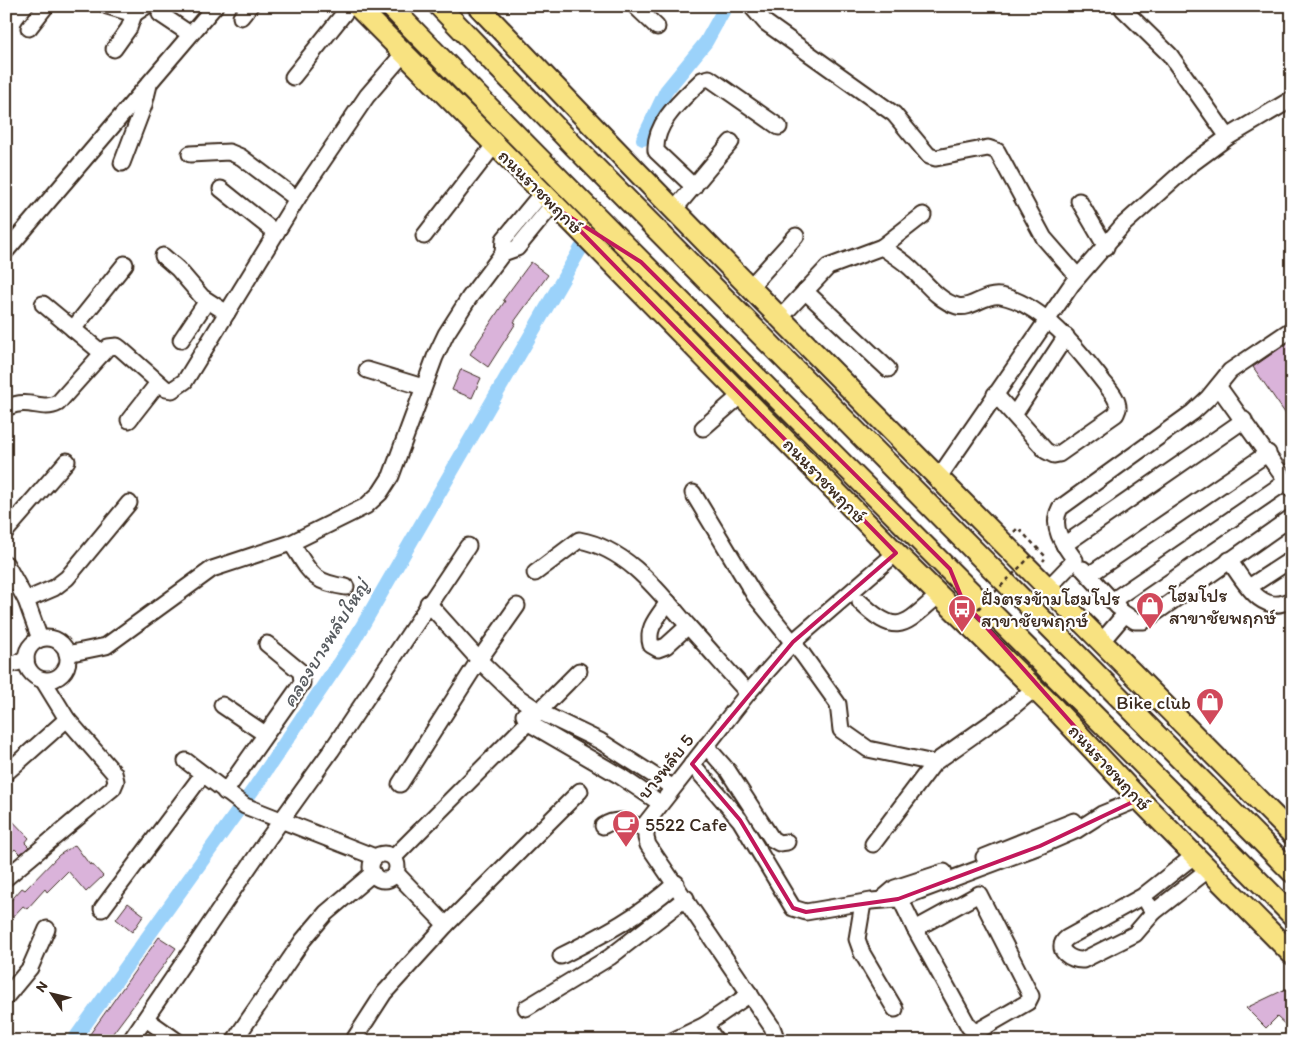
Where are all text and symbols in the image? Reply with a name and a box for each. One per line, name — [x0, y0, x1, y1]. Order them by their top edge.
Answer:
street label: ถนนราชพฤกษ์ — [493, 144, 588, 239]
street label: ถนนราชพฤกษ์ — [778, 433, 872, 528]
water label: คลองบางพลับใหญ่ — [276, 573, 375, 711]
place label: โฮมโปร สาขาชัยพฤกษ์ — [1168, 584, 1277, 629]
place label: ฝั่งตรงข้ามโฮมโปร สาขาชัยพฤกษ์ — [981, 587, 1121, 632]
shop icon: โฮมโปร สาขาชัยพฤกษ์ — [1135, 591, 1165, 630]
bus stop icon: ฝั่งตรงข้ามโฮมโปร สาขาชัยพฤกษ์ — [947, 594, 977, 633]
shop icon: Bike club — [1195, 687, 1225, 726]
place label: Bike club — [1116, 691, 1191, 714]
street label: ถนนราชพฤกษ์ — [1064, 719, 1156, 816]
street label: บางพลับ 5 — [632, 729, 699, 804]
cafe icon: 5522 Cafe — [611, 809, 641, 848]
place label: 5522 Cafe — [645, 813, 727, 836]
north arrow — [28, 970, 78, 1020]
text: N — [32, 978, 51, 996]

